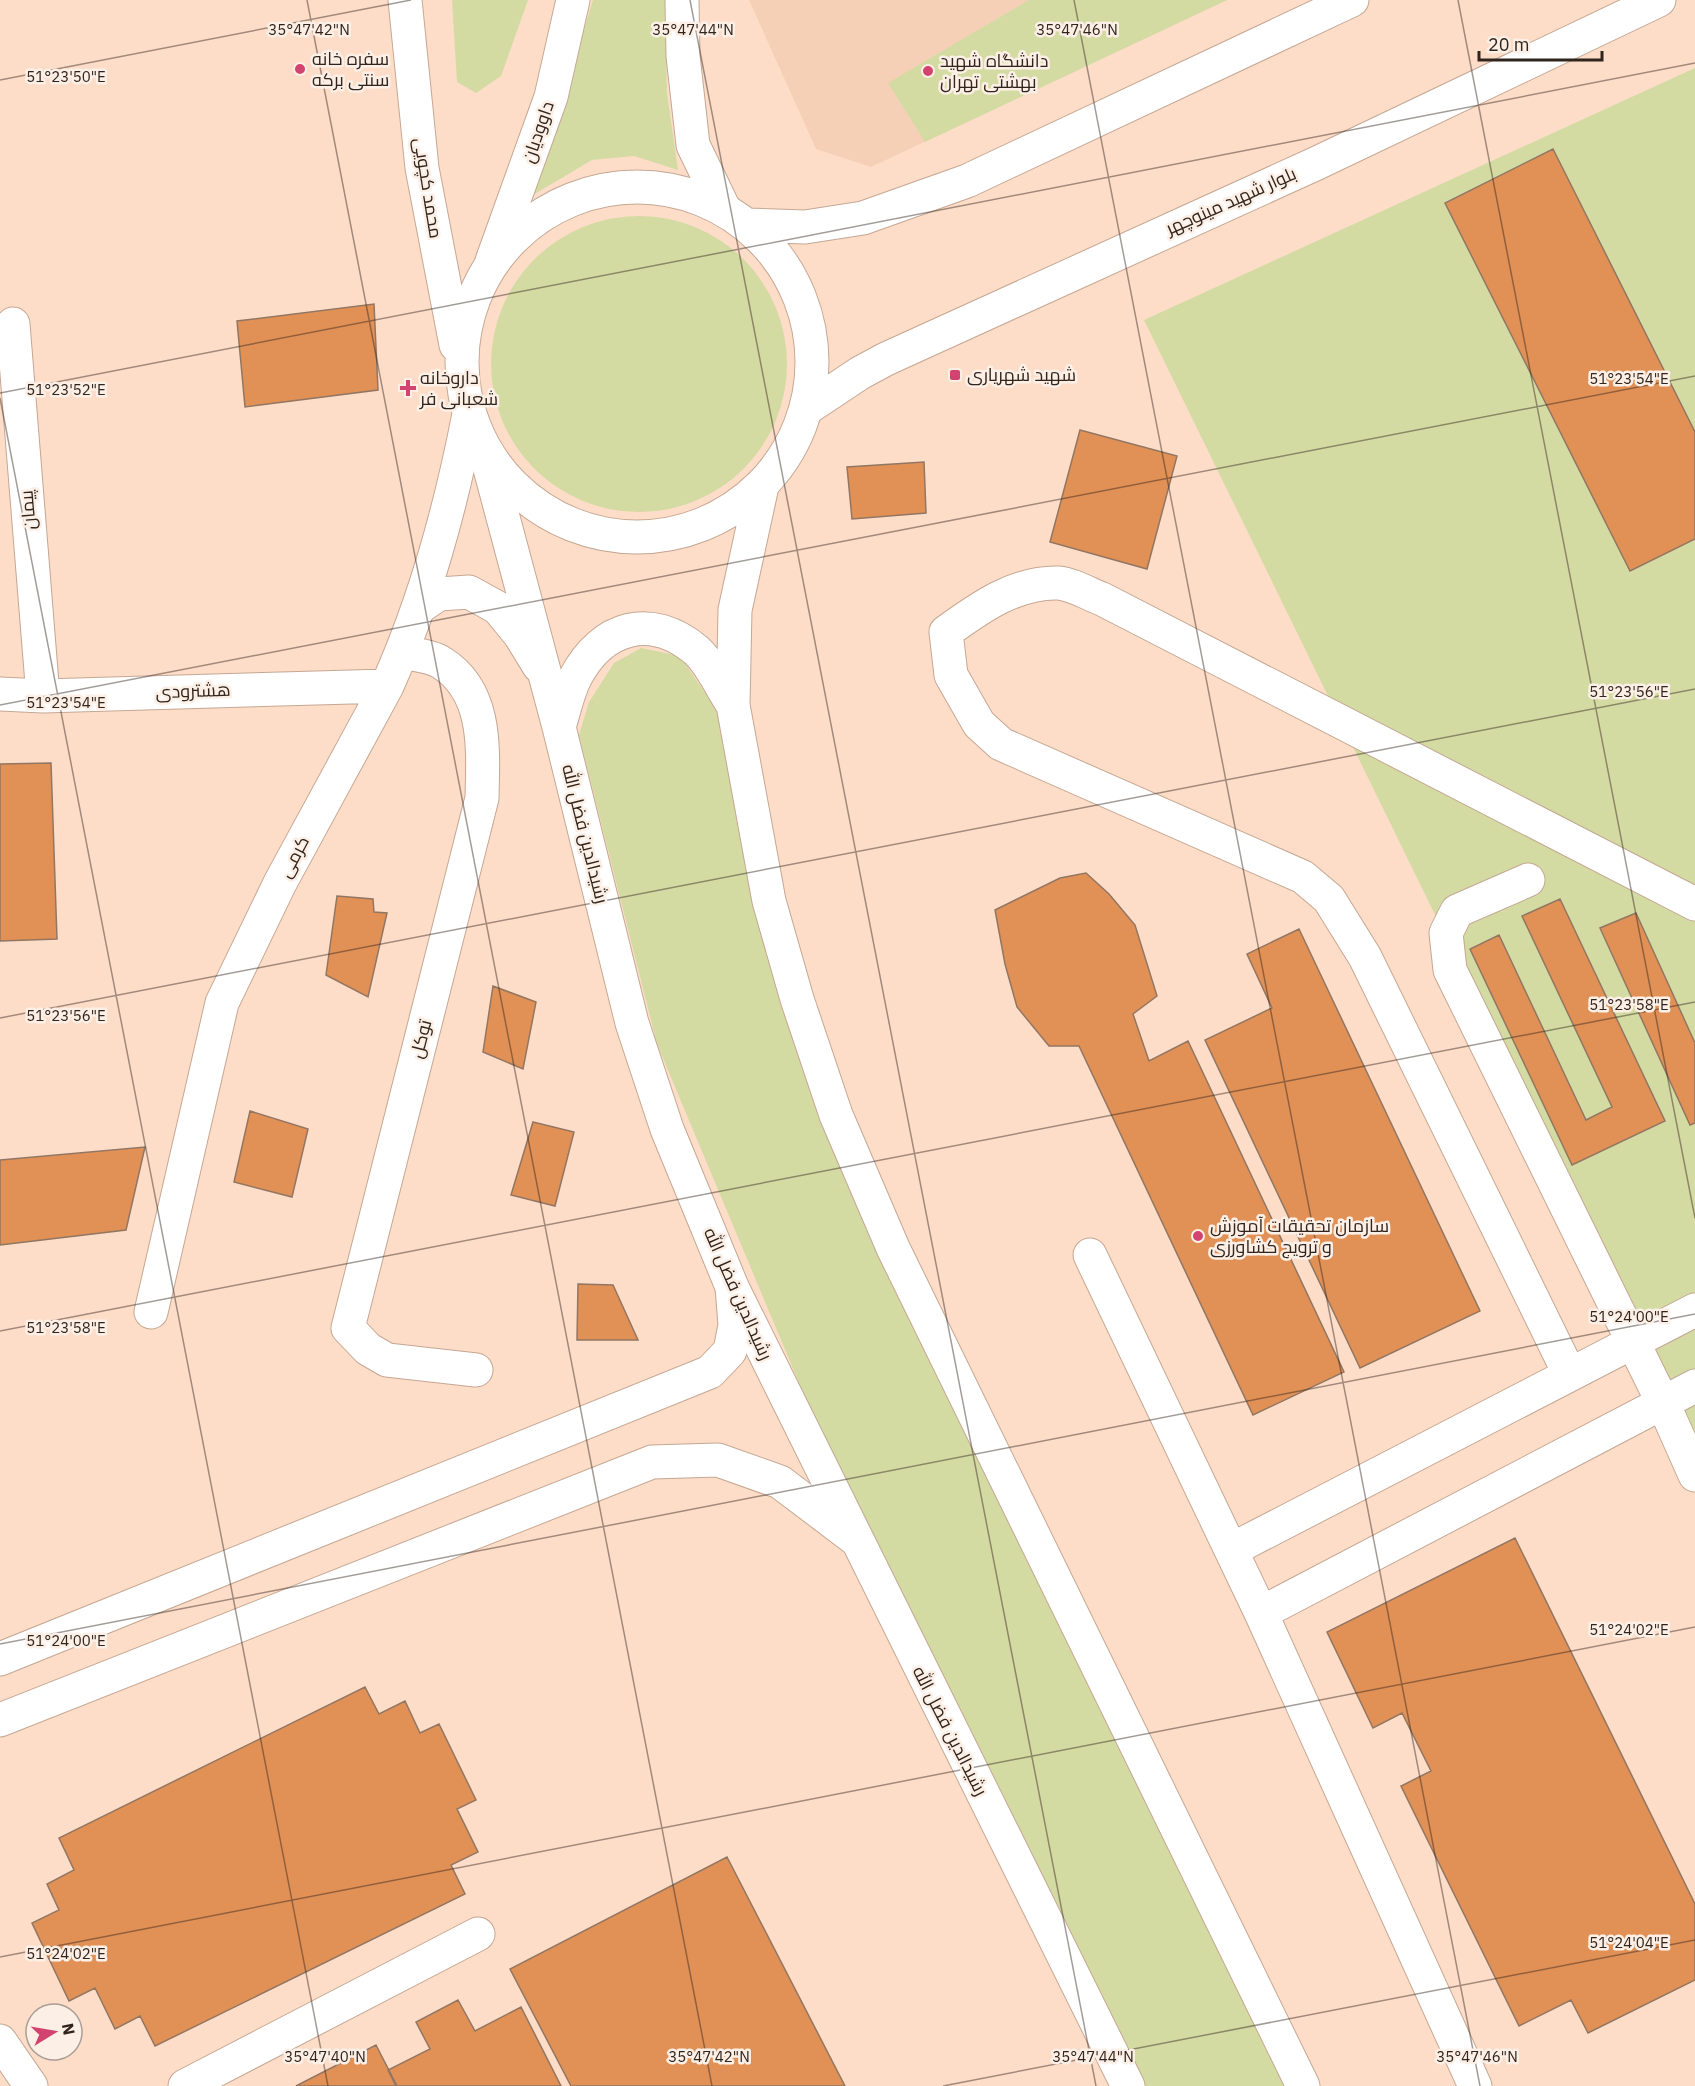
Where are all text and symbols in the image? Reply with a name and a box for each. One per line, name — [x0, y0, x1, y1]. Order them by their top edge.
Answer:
text: 35°47'42"N — [268, 20, 350, 39]
text: 35°47'44"N — [652, 20, 734, 39]
text: 35°47'46"N — [1036, 20, 1118, 39]
scale bar — [1479, 24, 1602, 62]
text: 20 m — [1488, 33, 1530, 56]
place label: سفره خانه سنتی برکه — [312, 47, 390, 91]
place label: دانشگاه شهید بهشتی تهران — [940, 49, 1048, 93]
marker: سفره خانه سنتی برکه — [293, 62, 307, 76]
marker: دانشگاه شهید بهشتی تهران — [921, 64, 935, 78]
text: 51°23'50"E — [26, 67, 106, 86]
street label: داوودیان — [516, 98, 559, 166]
street label: محمد کچویی — [408, 136, 448, 240]
street label: بلوار شهید مینوچهر — [1161, 162, 1300, 241]
place label: شهید شهریاری — [967, 363, 1076, 386]
place label: داروخانه شعبانی فر — [419, 366, 498, 410]
marker: شهید شهریاری — [948, 368, 962, 382]
text: 51°23'54"E — [1589, 369, 1669, 388]
text: 51°23'52"E — [26, 380, 106, 399]
marker: داروخانه شعبانی فر — [401, 381, 415, 395]
street label: پیمان — [14, 489, 42, 531]
street label: هشترودی — [155, 678, 231, 703]
text: 51°23'56"E — [1589, 682, 1669, 701]
text: 51°23'54"E — [26, 693, 106, 712]
street label: رشیدالدین فضل الله — [557, 762, 614, 906]
street label: کرمی — [273, 832, 314, 882]
text: 51°23'58"E — [1589, 995, 1669, 1014]
text: 51°23'56"E — [26, 1006, 106, 1025]
street label: توکل — [405, 1017, 436, 1061]
place label: سازمان تحقیقات آموزش و ترویج کشاورزی — [1210, 1214, 1389, 1259]
street label: رشیدالدین فضل الله — [699, 1224, 778, 1364]
marker: سازمان تحقیقات آموزش و ترویج کشاورزی — [1191, 1229, 1205, 1243]
text: 51°24'00"E — [1589, 1307, 1669, 1326]
text: 51°23'58"E — [26, 1318, 106, 1337]
text: 51°24'02"E — [1589, 1620, 1669, 1639]
text: 51°24'00"E — [26, 1631, 106, 1650]
street label: رشیدالدین فضل الله — [908, 1662, 993, 1799]
text: 51°24'04"E — [1589, 1933, 1669, 1952]
text: 51°24'02"E — [26, 1944, 106, 1963]
north arrow — [24, 2002, 84, 2062]
text: N — [58, 2022, 80, 2037]
text: 35°47'40"N — [284, 2047, 366, 2066]
text: 35°47'42"N — [668, 2047, 750, 2066]
text: 35°47'44"N — [1052, 2047, 1134, 2066]
text: 35°47'46"N — [1436, 2047, 1518, 2066]

